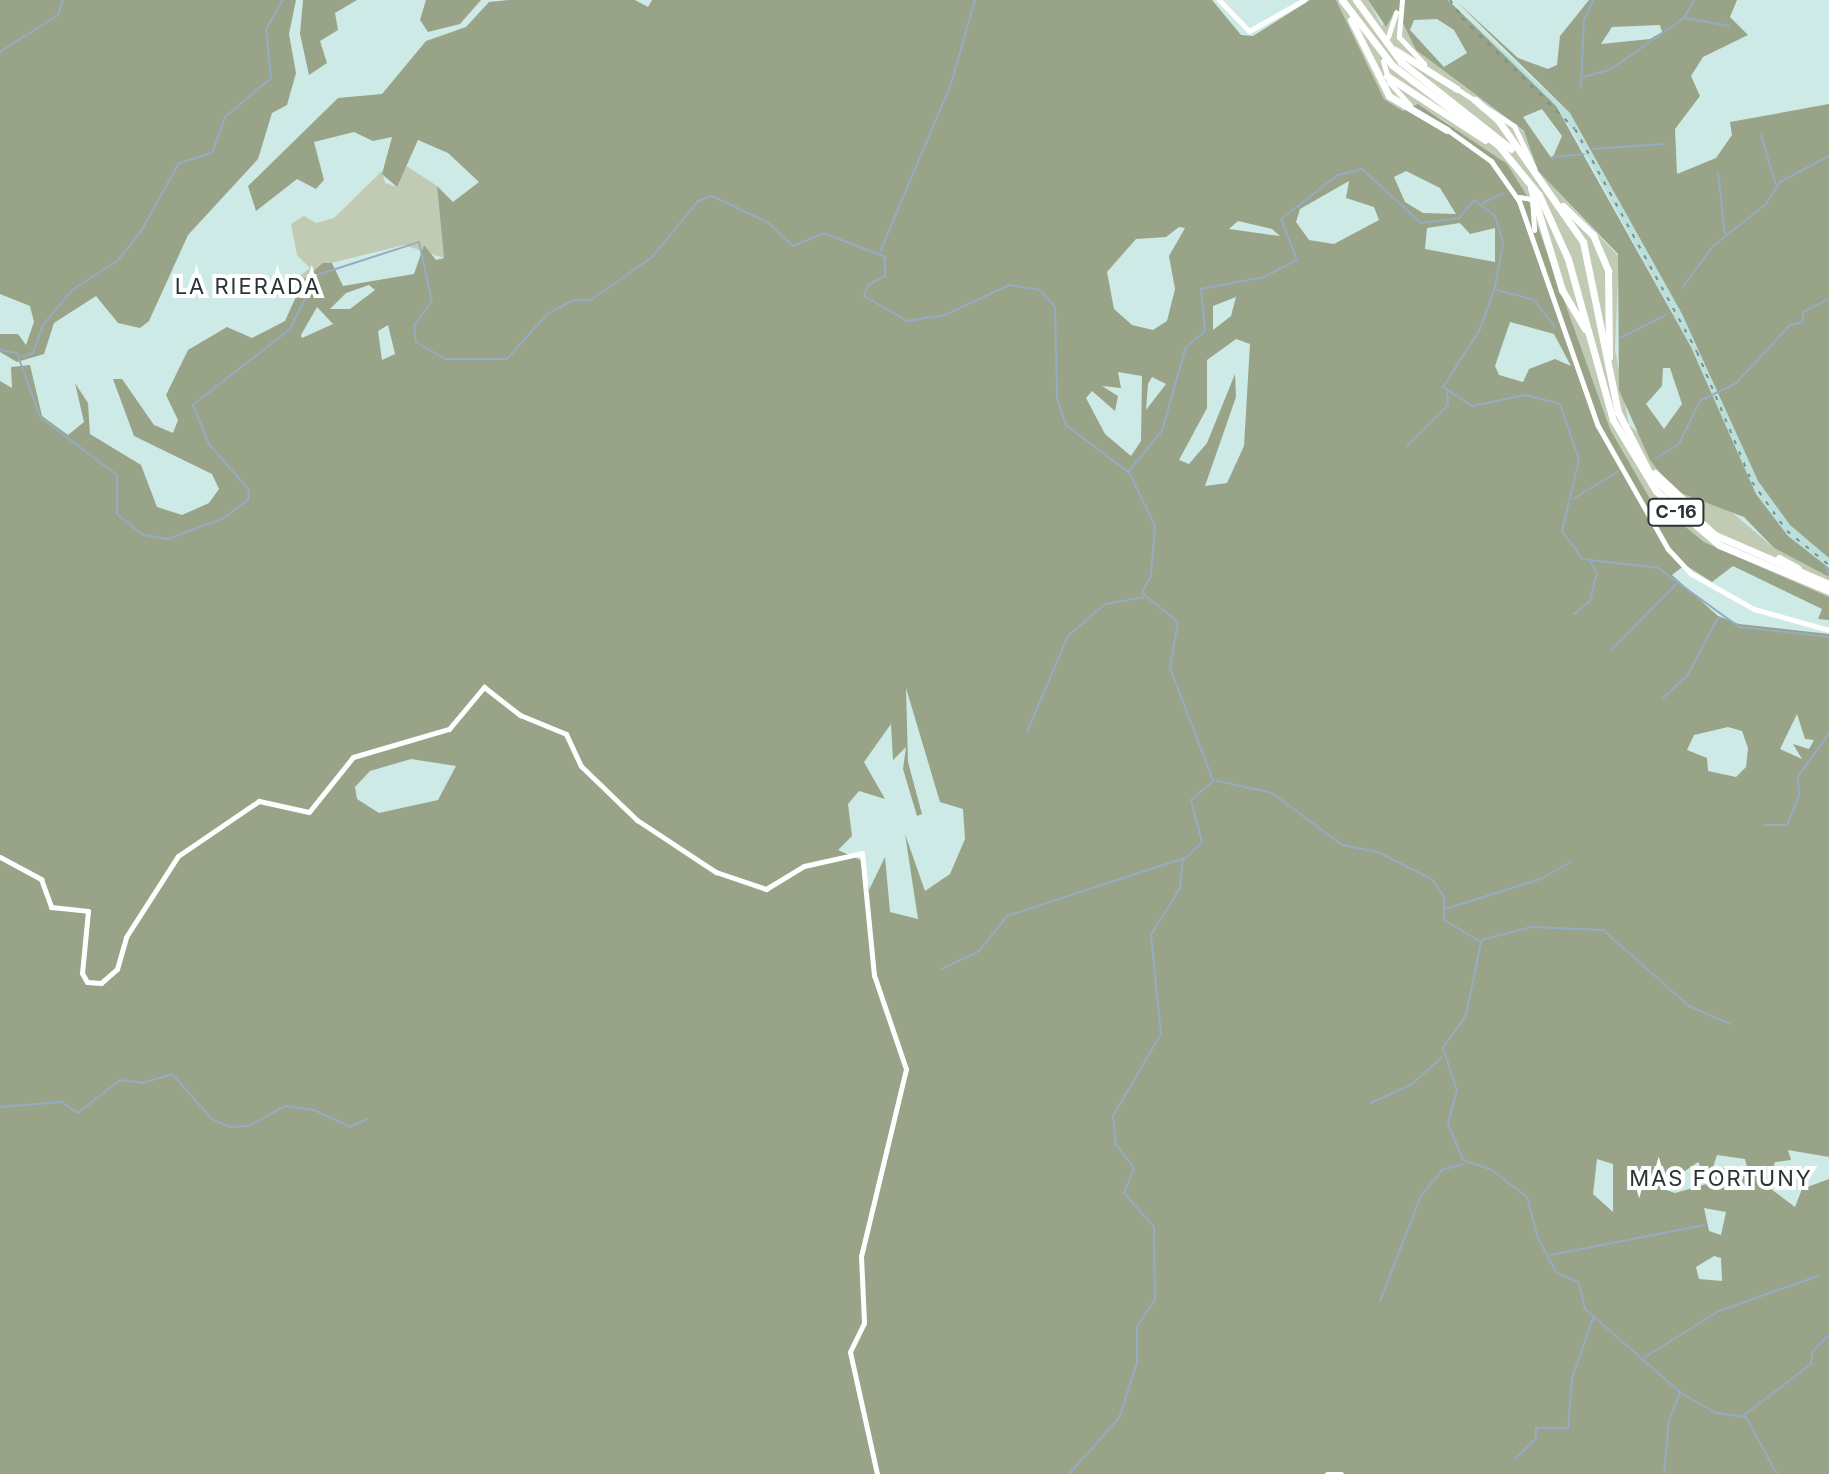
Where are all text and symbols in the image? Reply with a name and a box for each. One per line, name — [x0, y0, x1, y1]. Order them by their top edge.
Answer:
district label: LA RIERADA — [175, 274, 321, 300]
road number: C-16 — [1646, 498, 1706, 526]
district label: MAS FORTUNY — [1629, 1166, 1813, 1192]

